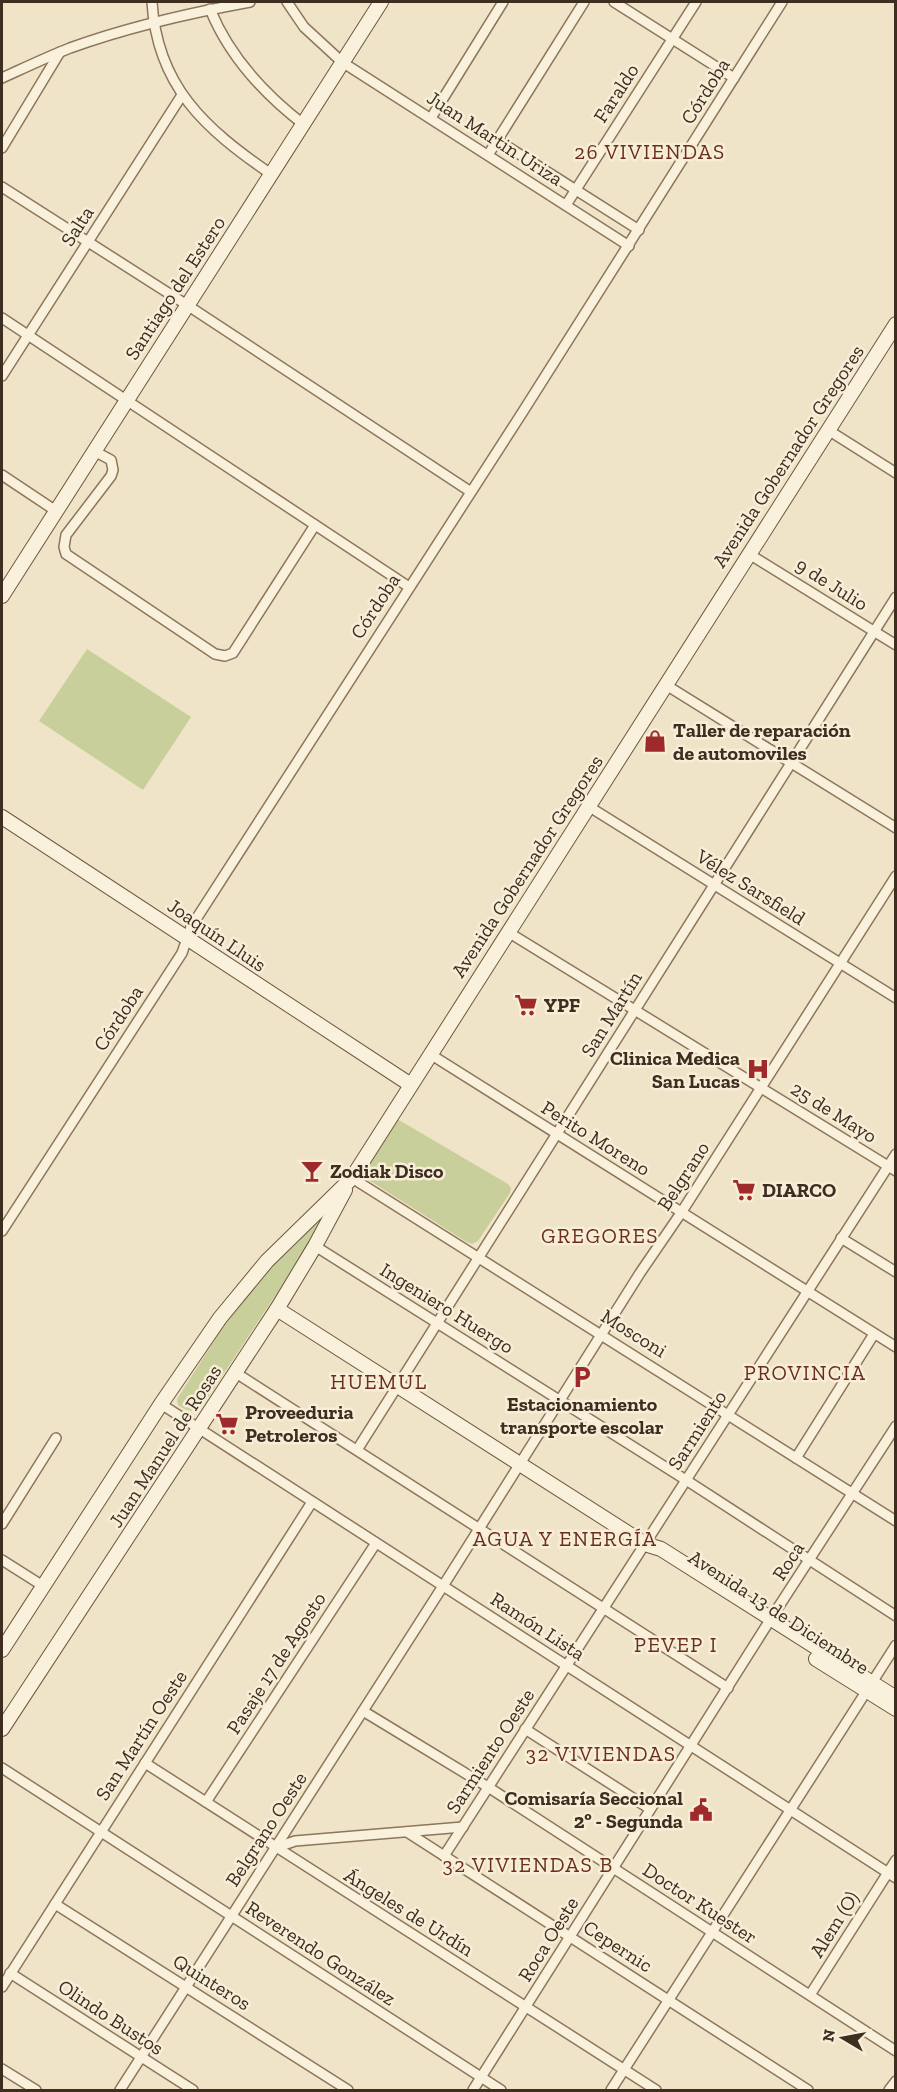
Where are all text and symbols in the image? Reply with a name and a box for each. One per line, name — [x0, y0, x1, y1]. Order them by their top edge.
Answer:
street label: Córdoba — [675, 53, 735, 128]
street label: Faraldo — [588, 59, 644, 127]
street label: Juan Martin Uriza — [423, 85, 568, 191]
district label: 26 VIVIENDAS — [574, 139, 726, 164]
street label: Salta — [55, 201, 99, 250]
street label: Santiago del Estero — [120, 212, 230, 364]
street label: Avenida Gobernador Gregores — [707, 340, 869, 572]
street label: 9 de Julio — [791, 552, 873, 616]
street label: Córdoba — [345, 569, 405, 643]
place label: Taller de reparación de automoviles — [673, 718, 851, 765]
shop icon: Taller de reparación de automoviles — [642, 728, 668, 754]
street label: Avenida Gobernador Gregores — [446, 750, 608, 982]
street label: Vélez Sarsfield — [691, 843, 810, 930]
street label: Joaquín Lluis — [163, 893, 271, 977]
street label: San Martín — [575, 966, 647, 1061]
street label: Córdoba — [88, 981, 148, 1055]
supermarket icon: YPF — [513, 992, 539, 1018]
place label: YPF — [544, 993, 580, 1017]
place label: Clinica Medica San Lucas — [610, 1046, 740, 1093]
hospital icon: Clinica Medica San Lucas — [745, 1056, 771, 1082]
street label: 25 de Mayo — [787, 1076, 881, 1148]
street label: Perito Moreno — [537, 1095, 655, 1181]
street label: Belgrano — [652, 1137, 714, 1215]
bar icon: Zodiak Disco — [299, 1158, 325, 1184]
place label: Zodiak Disco — [330, 1159, 444, 1183]
supermarket icon: DIARCO — [731, 1177, 757, 1203]
place label: DIARCO — [762, 1178, 836, 1202]
district label: GREGORES — [541, 1223, 659, 1248]
street label: Ingeniero Huergo — [376, 1257, 518, 1359]
street label: Mosconi — [597, 1304, 672, 1363]
street label: Juan Manuel de Rosas — [103, 1360, 227, 1532]
district label: PROVINCIA — [744, 1360, 866, 1385]
parking icon: Estacionamiento transporte escolar — [569, 1364, 595, 1390]
district label: HUEMUL — [330, 1369, 428, 1394]
street label: Sarmiento — [662, 1386, 732, 1474]
place label: Estacionamiento transporte escolar — [500, 1392, 664, 1439]
place label: Proveeduria Petroleros — [245, 1400, 354, 1447]
supermarket icon: Proveeduria Petroleros — [214, 1411, 240, 1437]
district label: AGUA Y ENERGÍA — [473, 1526, 657, 1551]
street label: Roca — [767, 1537, 809, 1585]
street label: Avenida 13 de Diciembre — [684, 1545, 874, 1679]
street label: Ramón Lista — [486, 1587, 590, 1666]
street label: Pasaje 17 de Agosto — [221, 1588, 331, 1738]
district label: PEVEP I — [634, 1632, 718, 1657]
street label: San Martín Oeste — [90, 1665, 192, 1805]
street label: Sarmiento Oeste — [441, 1684, 539, 1818]
district label: 32 VIVIENDAS — [526, 1741, 676, 1766]
street label: Belgrano Oeste — [220, 1767, 312, 1891]
place label: Comisaría Seccional 2º - Segunda — [504, 1786, 683, 1833]
public building icon: Comisaría Seccional 2º - Segunda — [688, 1797, 714, 1823]
district label: 32 VIVIENDAS B — [442, 1852, 614, 1877]
street label: Doctor Kuester — [638, 1857, 762, 1949]
street label: Ángeles de Urdín — [340, 1863, 479, 1962]
street label: Alem (O) — [804, 1886, 864, 1962]
street label: Roca Oeste — [513, 1892, 583, 1986]
street label: Reverendo González — [242, 1896, 400, 2010]
street label: Cepernic — [579, 1915, 657, 1977]
street label: Quinteros — [169, 1949, 255, 2015]
street label: Olindo Bustos — [54, 1974, 168, 2060]
north arrow — [813, 2008, 873, 2068]
text: N — [818, 2028, 839, 2043]

